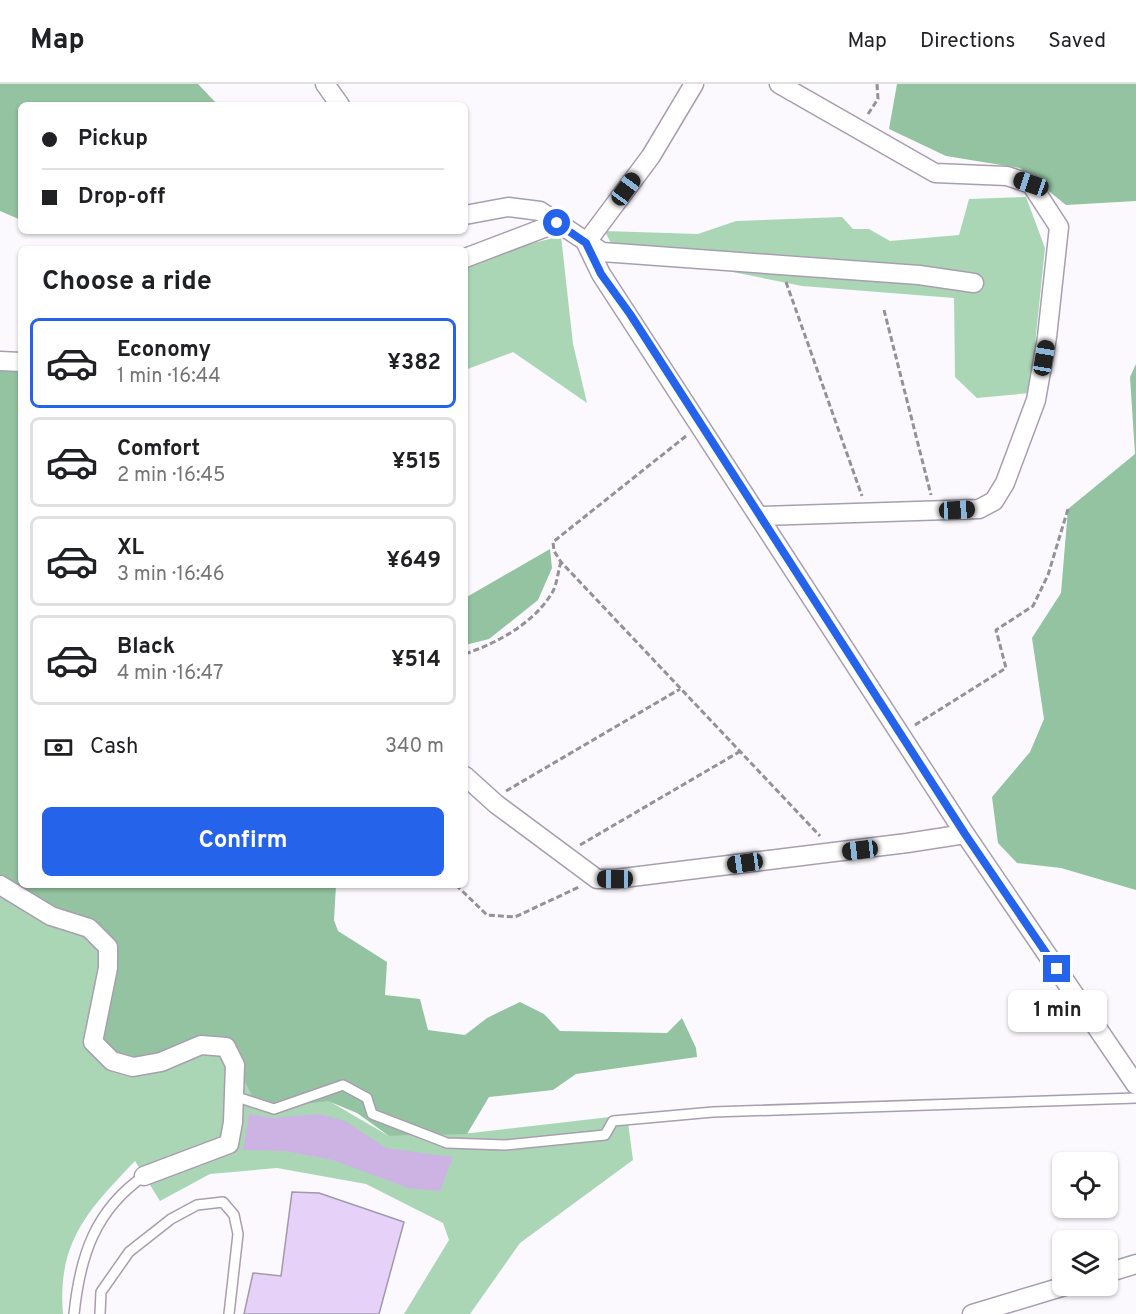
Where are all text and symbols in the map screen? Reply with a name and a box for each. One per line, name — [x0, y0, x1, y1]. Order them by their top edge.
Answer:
text: Map — [30, 23, 85, 59]
text: Map — [847, 28, 887, 55]
text: Directions — [920, 28, 1015, 55]
text: Saved — [1048, 28, 1106, 55]
text: Pickup — [78, 126, 148, 153]
car — [608, 169, 644, 209]
car — [1011, 170, 1051, 198]
text: Drop-off — [78, 184, 165, 211]
route start — [543, 209, 570, 236]
text: Choose a ride — [42, 265, 212, 299]
icon: car — [45, 336, 99, 390]
text: Economy — [117, 337, 211, 364]
car — [1032, 339, 1056, 377]
text: ¥382 — [388, 350, 441, 377]
text: 1 min · 16:44 — [117, 364, 221, 390]
icon: car — [45, 435, 99, 489]
text: Comfort — [117, 436, 200, 463]
text: ¥515 — [392, 449, 441, 476]
text: 2 min · 16:45 — [117, 463, 225, 489]
car — [939, 500, 975, 520]
icon: car — [45, 534, 99, 588]
text: XL — [117, 535, 144, 562]
text: ¥649 — [386, 548, 441, 575]
text: 3 min · 16:46 — [117, 562, 225, 588]
icon: car — [45, 633, 99, 687]
text: Black — [117, 634, 175, 661]
text: ¥514 — [391, 647, 441, 674]
text: 4 min · 16:47 — [117, 661, 223, 687]
icon: cash — [42, 731, 75, 764]
text: Cash — [90, 734, 139, 761]
text: 340 m — [385, 734, 444, 760]
button: Confirm — [42, 807, 444, 876]
car — [841, 839, 879, 861]
car — [726, 852, 764, 874]
car — [597, 870, 633, 888]
route end — [1043, 955, 1070, 982]
callout: 1 min — [1008, 990, 1106, 1032]
text: 1 min — [1033, 998, 1082, 1024]
map controls — [1052, 1152, 1118, 1296]
button: locate — [1052, 1152, 1118, 1218]
button: layers — [1052, 1230, 1118, 1296]

